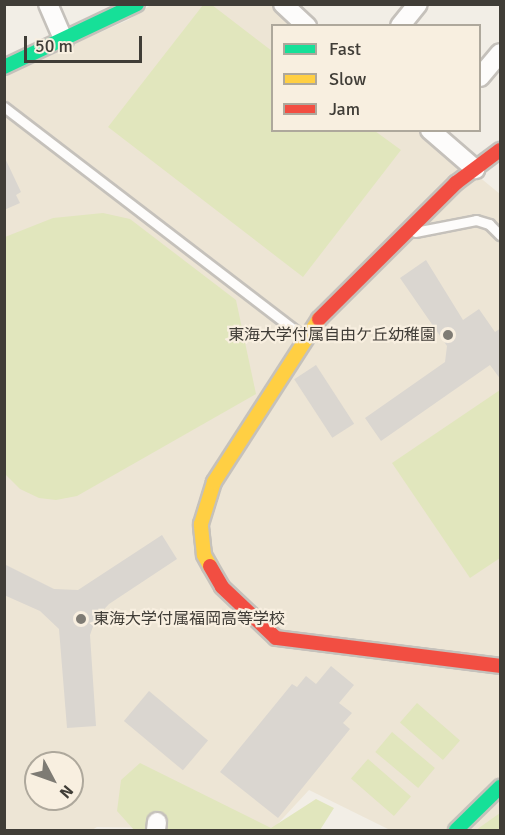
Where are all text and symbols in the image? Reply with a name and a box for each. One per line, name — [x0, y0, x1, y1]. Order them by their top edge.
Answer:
scale bar — [27, 24, 146, 62]
legend — [271, 24, 481, 132]
text: 50 m — [35, 35, 73, 57]
text: Fast — [329, 38, 361, 60]
text: Slow — [329, 68, 366, 90]
text: Jam — [329, 98, 360, 120]
place label: 東海大学付属自由ケ丘幼稚園 — [228, 325, 436, 345]
marker: 東海大学付属自由ケ丘幼稚園 — [441, 328, 455, 342]
place label: 東海大学付属福岡高等学校 — [93, 609, 285, 629]
marker: 東海大学付属福岡高等学校 — [74, 612, 88, 626]
north arrow — [24, 751, 84, 811]
text: N — [55, 781, 77, 802]

